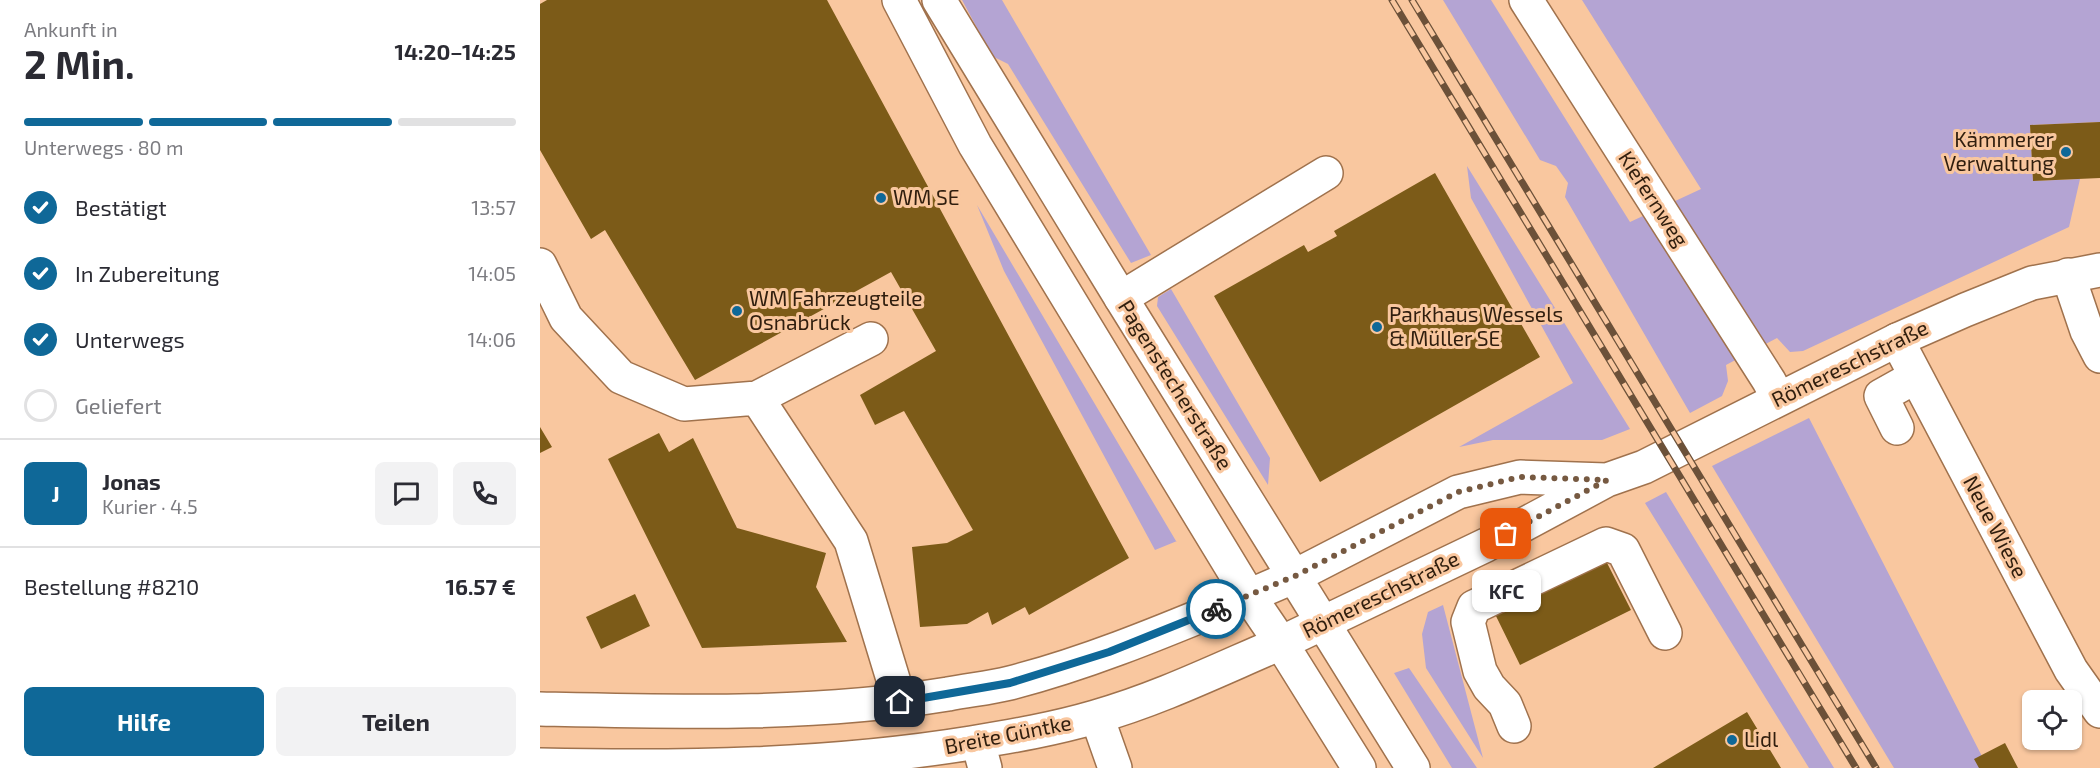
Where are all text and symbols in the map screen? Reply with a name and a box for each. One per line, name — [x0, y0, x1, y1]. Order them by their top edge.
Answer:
text: Ankunft in — [24, 17, 118, 41]
text: 14:20–14:25 — [394, 38, 516, 64]
text: 2 Min. — [24, 40, 135, 87]
place label: Kämmerer Verwaltung — [1944, 126, 2055, 175]
text: Unterwegs · 80 m — [24, 135, 184, 159]
marker: Kämmerer Verwaltung — [2059, 145, 2073, 159]
street label: Kiefernweg — [1614, 146, 1695, 251]
place label: WM SE — [893, 184, 960, 209]
icon: check — [24, 191, 57, 224]
marker: WM SE — [874, 191, 888, 205]
text: Bestätigt — [75, 194, 167, 220]
text: 13:57 — [471, 195, 516, 219]
icon: check — [24, 257, 57, 290]
text: In Zubereitung — [75, 260, 220, 286]
text: 14:05 — [468, 261, 516, 285]
place label: WM Fahrzeugteile Osnabrück — [749, 285, 923, 334]
street label: Pagenstecherstraße — [1114, 295, 1239, 474]
place label: Parkhaus Wessels & Müller SE — [1389, 301, 1563, 350]
marker: WM Fahrzeugteile Osnabrück — [730, 304, 744, 318]
street label: Römereschstraße — [1767, 314, 1932, 411]
marker: Parkhaus Wessels & Müller SE — [1370, 320, 1384, 334]
icon: check — [24, 323, 57, 356]
text: Unterwegs — [75, 326, 185, 352]
text: 14:06 — [468, 327, 516, 351]
text: Geliefert — [75, 392, 162, 418]
button: chat — [375, 462, 438, 525]
button: phone — [453, 462, 516, 525]
text: Jonas — [102, 468, 161, 494]
street label: Neue Wiese — [1959, 471, 2034, 582]
text: J — [51, 480, 60, 506]
text: Kurier · 4.5 — [102, 494, 198, 518]
pin — [1480, 508, 1531, 559]
icon: bag — [1489, 517, 1522, 550]
street label: Römereschstraße — [1298, 545, 1463, 642]
callout: KFC — [1472, 570, 1540, 612]
text: Bestellung #8210 — [24, 573, 199, 599]
text: 16.57 € — [446, 573, 516, 599]
courier — [1186, 579, 1246, 639]
text: KFC — [1489, 579, 1524, 603]
icon: bike — [1200, 593, 1233, 626]
pin — [874, 676, 925, 727]
icon: home — [883, 685, 916, 718]
button: Hilfe — [24, 687, 264, 756]
button: Teilen — [276, 687, 516, 756]
map controls — [2022, 690, 2082, 750]
button: locate — [2022, 690, 2082, 750]
street label: Breite Güntke — [942, 709, 1073, 758]
place label: Lidl — [1744, 726, 1779, 751]
marker: Lidl — [1725, 733, 1739, 747]

